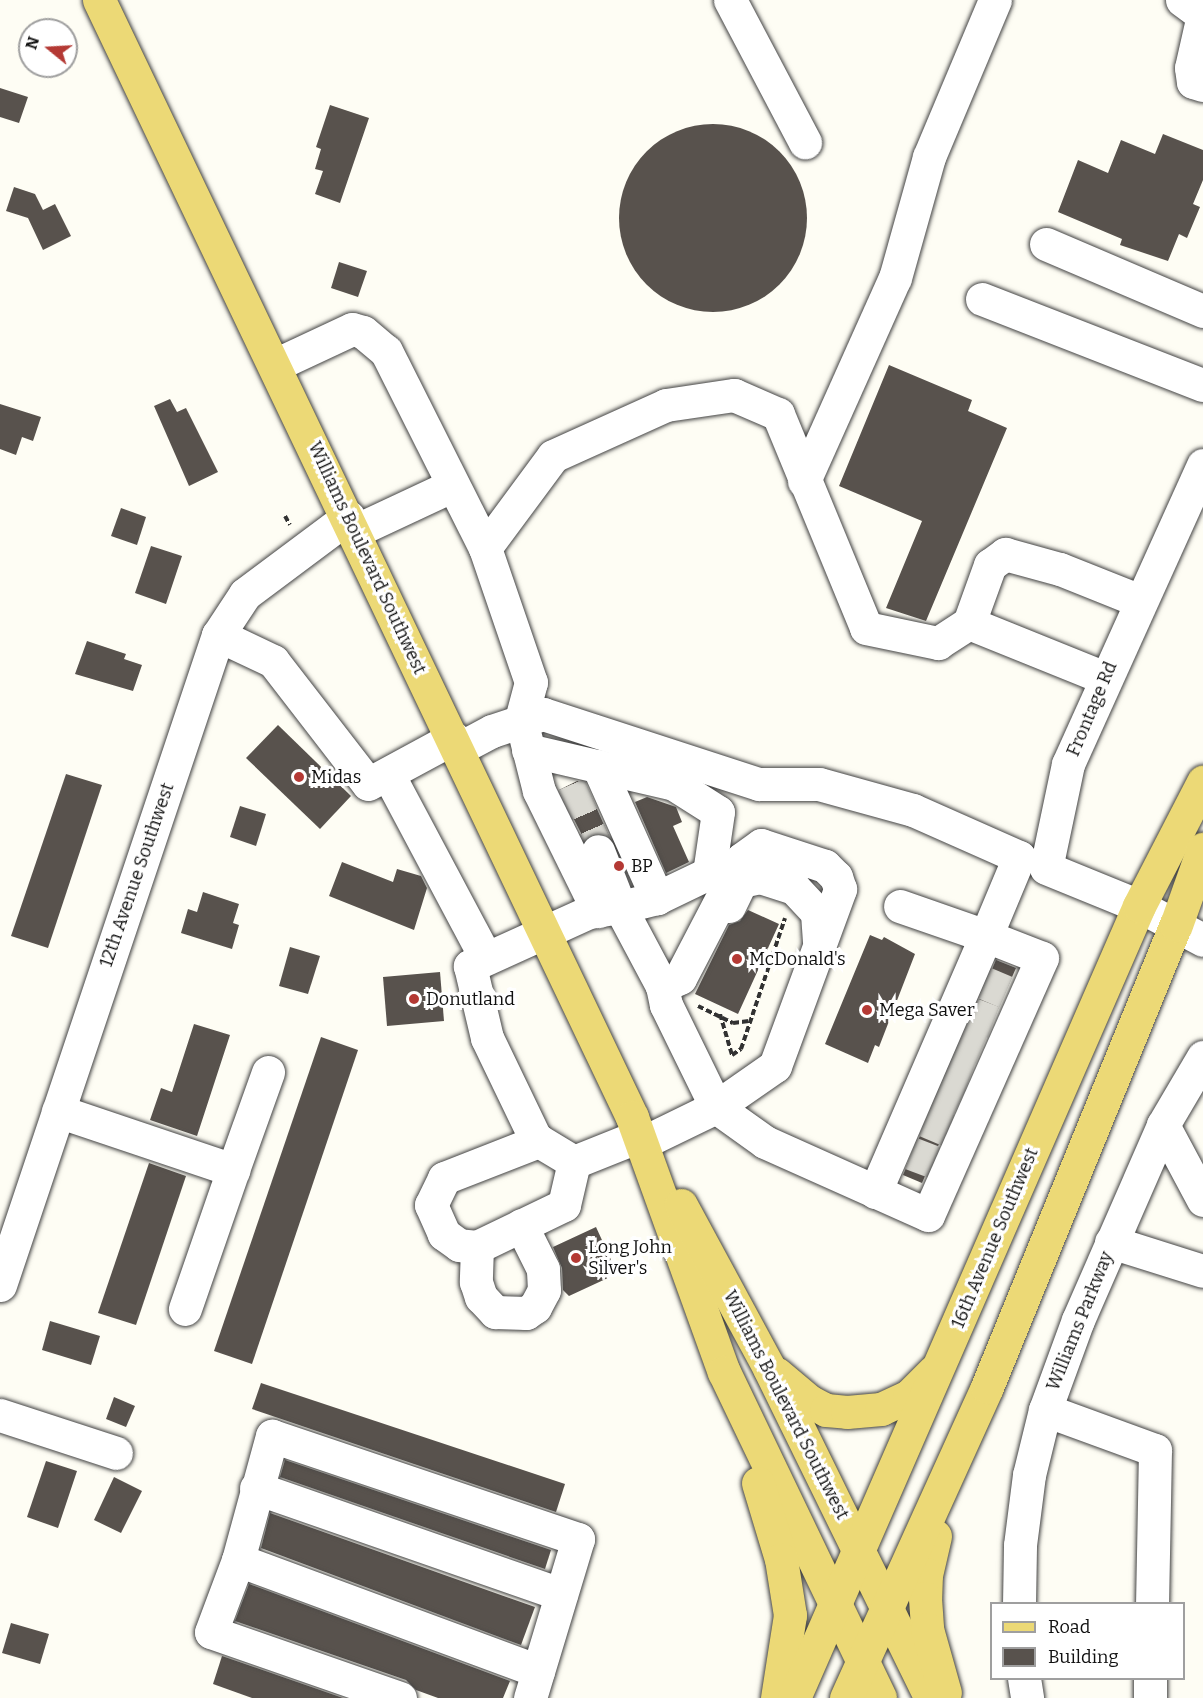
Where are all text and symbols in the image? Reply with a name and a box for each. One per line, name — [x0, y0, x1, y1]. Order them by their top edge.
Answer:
north arrow — [18, 18, 78, 78]
text: N — [21, 34, 43, 52]
street label: Williams Boulevard Southwest — [303, 438, 431, 678]
street label: Frontage Rd — [1062, 658, 1122, 760]
place label: Midas — [311, 766, 361, 788]
marker: Midas — [292, 770, 306, 784]
street label: 12th Avenue Southwest — [95, 780, 179, 970]
place label: BP — [631, 855, 653, 877]
marker: BP — [612, 859, 626, 873]
place label: McDonald's — [749, 948, 846, 970]
marker: McDonald's — [730, 952, 744, 966]
place label: Donutland — [426, 988, 515, 1010]
marker: Donutland — [407, 992, 421, 1006]
place label: Mega Saver — [879, 999, 975, 1021]
marker: Mega Saver — [860, 1003, 874, 1017]
street label: 16th Avenue Southwest — [947, 1144, 1043, 1332]
place label: Long John Silver's — [588, 1237, 672, 1280]
street label: Williams Parkway — [1042, 1248, 1118, 1394]
marker: Long John Silver's — [569, 1251, 583, 1265]
street label: Williams Boulevard Southwest — [719, 1287, 853, 1523]
legend — [990, 1602, 1185, 1680]
text: Road — [1048, 1616, 1090, 1638]
text: Building — [1048, 1646, 1119, 1668]

